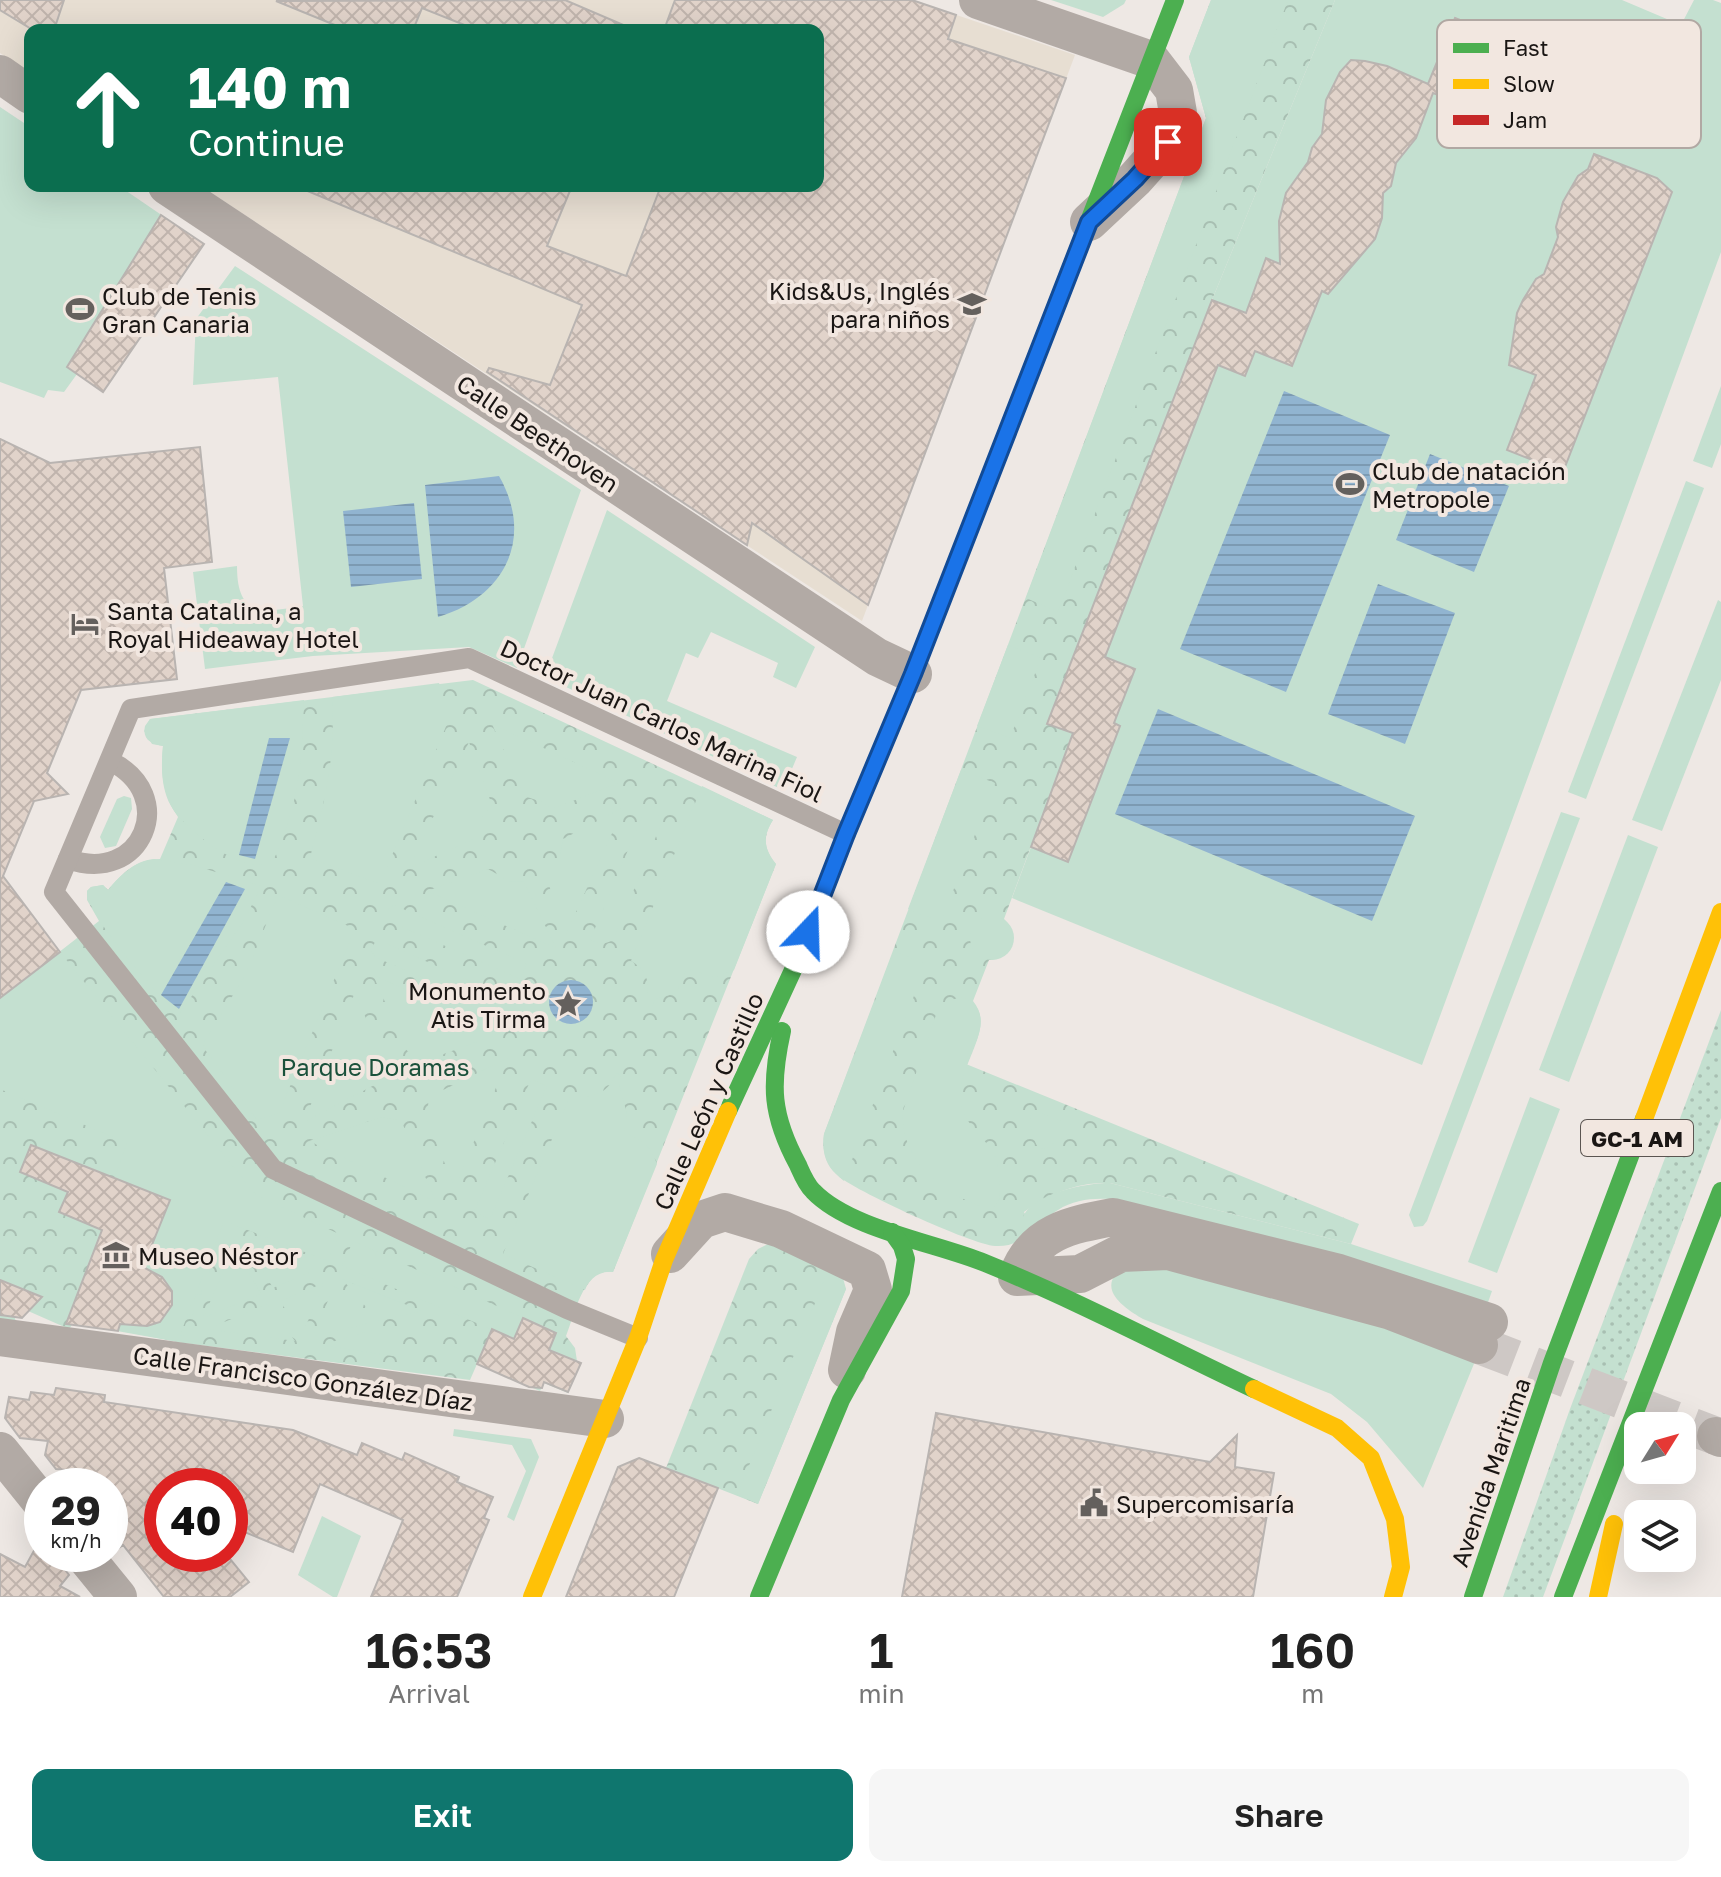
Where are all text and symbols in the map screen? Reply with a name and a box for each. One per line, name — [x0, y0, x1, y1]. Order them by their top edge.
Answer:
legend — [1437, 20, 1701, 148]
text: Fast — [1503, 34, 1549, 61]
text: 140 m — [188, 53, 351, 120]
icon: ahead — [56, 56, 160, 160]
text: Slow — [1503, 70, 1555, 97]
text: Jam — [1503, 106, 1547, 133]
pin — [1134, 108, 1202, 176]
icon: arrive — [1146, 120, 1190, 164]
text: Continue — [188, 121, 345, 164]
place label: Kids&Us, Inglés para niños — [769, 276, 950, 333]
place label: Club de Tenis Gran Canaria — [102, 281, 257, 338]
school or university icon: Kids&Us, Inglés para niños — [957, 289, 987, 319]
sports icon: Club de Tenis Gran Canaria — [65, 294, 95, 324]
street label: Calle Beethoven — [452, 368, 624, 498]
place label: Club de natación Metropole — [1372, 456, 1566, 513]
sports icon: Club de natación Metropole — [1335, 469, 1365, 499]
place label: Santa Catalina, a Royal Hideaway Hotel — [107, 596, 359, 653]
hotel icon: Santa Catalina, a Royal Hideaway Hotel — [70, 609, 100, 639]
street label: Doctor Juan Carlos Marina Fiol — [496, 632, 828, 808]
position arrow — [766, 890, 850, 974]
place label: Monumento Atis Tirma — [408, 976, 546, 1033]
street label: Calle León y Castillo — [647, 988, 769, 1214]
place icon: Monumento Atis Tirma — [553, 989, 583, 1019]
park label: Parque Doramas — [281, 1052, 469, 1081]
road number: GC-1 AM — [1581, 1120, 1693, 1156]
museum icon: Museo Néstor — [101, 1240, 131, 1270]
place label: Museo Néstor — [138, 1241, 298, 1270]
street label: Calle Francisco González Díaz — [131, 1340, 475, 1416]
street label: Avenida Maritima — [1444, 1374, 1536, 1570]
north arrow — [1624, 1412, 1696, 1484]
map controls — [1624, 1412, 1696, 1572]
speed limit sign: 40 — [144, 1468, 248, 1572]
text: 29 — [51, 1486, 101, 1534]
public building icon: Supercomisaría — [1079, 1488, 1109, 1518]
place label: Supercomisaría — [1116, 1489, 1294, 1518]
button: layers — [1624, 1500, 1696, 1572]
text: km/h — [51, 1528, 101, 1552]
text: 16:53 — [366, 1621, 493, 1679]
text: 1 — [869, 1621, 894, 1679]
text: 160 — [1270, 1621, 1355, 1679]
text: Arrival — [389, 1678, 470, 1709]
text: min — [858, 1678, 904, 1709]
text: m — [1301, 1678, 1324, 1709]
button: Exit — [32, 1769, 853, 1861]
button: Share — [869, 1769, 1689, 1861]

